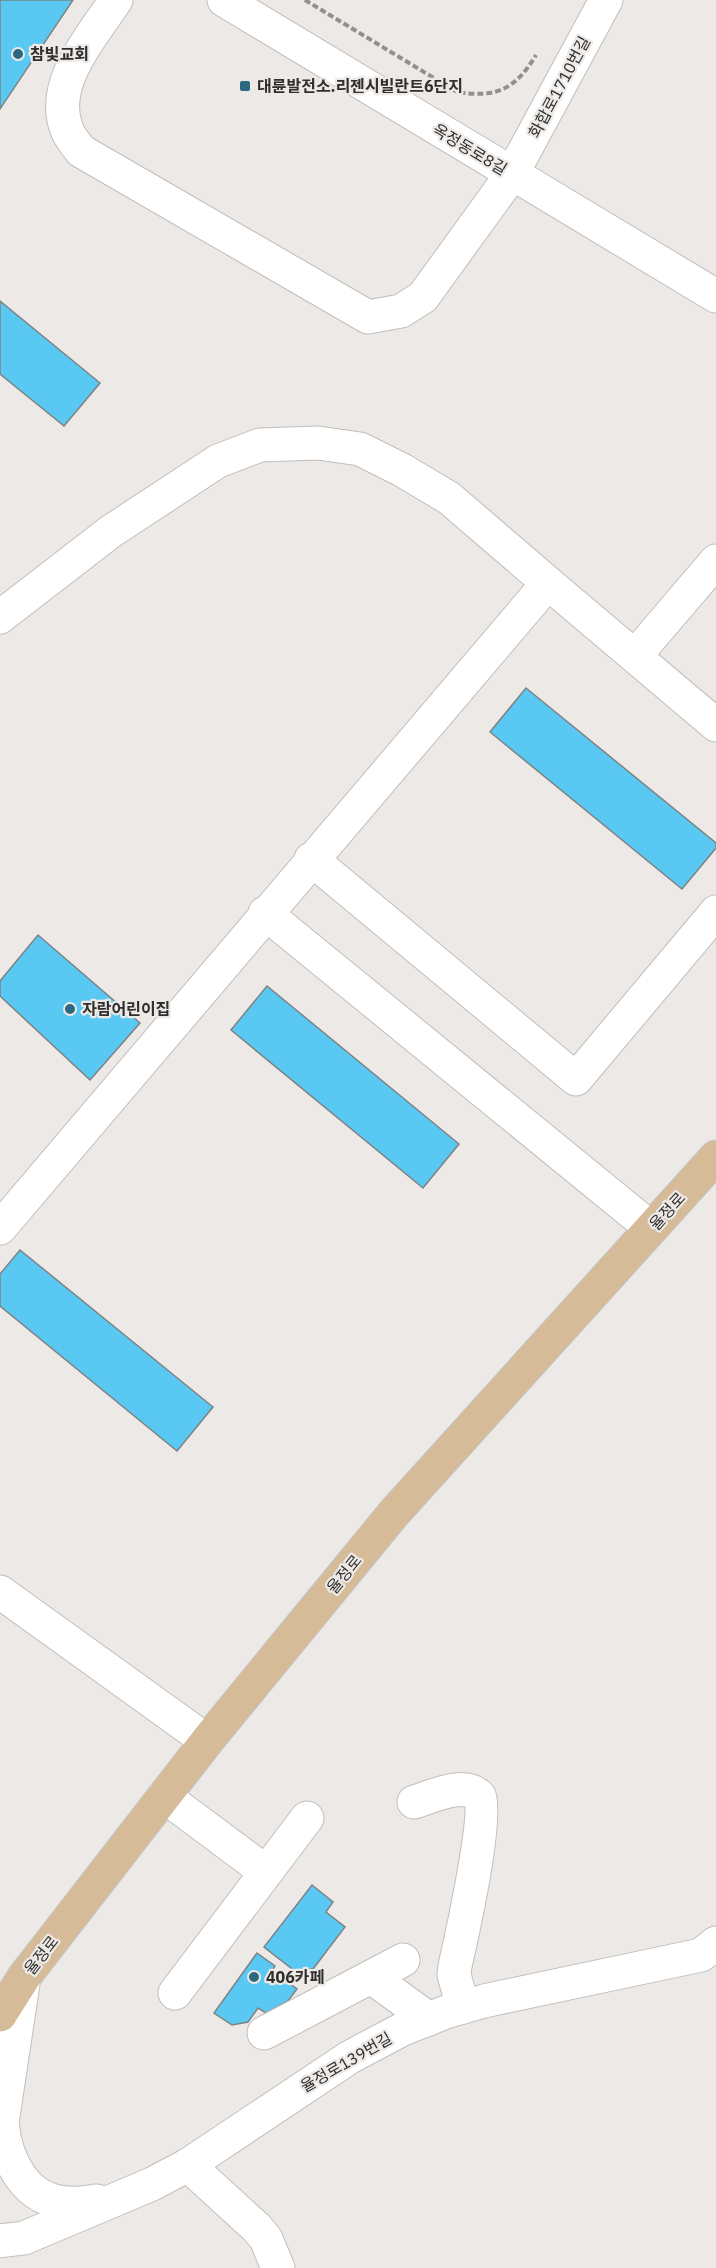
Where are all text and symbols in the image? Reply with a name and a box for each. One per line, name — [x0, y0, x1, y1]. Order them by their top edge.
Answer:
street label: 화합로1710번길 — [524, 33, 594, 141]
place label: 참빛교회 — [30, 44, 89, 64]
marker: 참빛교회 — [11, 47, 25, 61]
place label: 대륜발전소.리젠시빌란트6단지 — [257, 76, 463, 96]
marker: 대륜발전소.리젠시빌란트6단지 — [238, 79, 252, 93]
street label: 옥정동로8길 — [429, 119, 511, 179]
place label: 자람어린이집 — [82, 999, 170, 1019]
marker: 자람어린이집 — [63, 1002, 77, 1016]
street label: 율정로 — [645, 1188, 689, 1234]
street label: 율정로 — [322, 1550, 366, 1597]
street label: 율정로 — [20, 1931, 63, 1979]
place label: 406카페 — [266, 1967, 324, 1987]
marker: 406카페 — [247, 1970, 261, 1984]
street label: 율정로139번길 — [297, 2028, 395, 2096]

